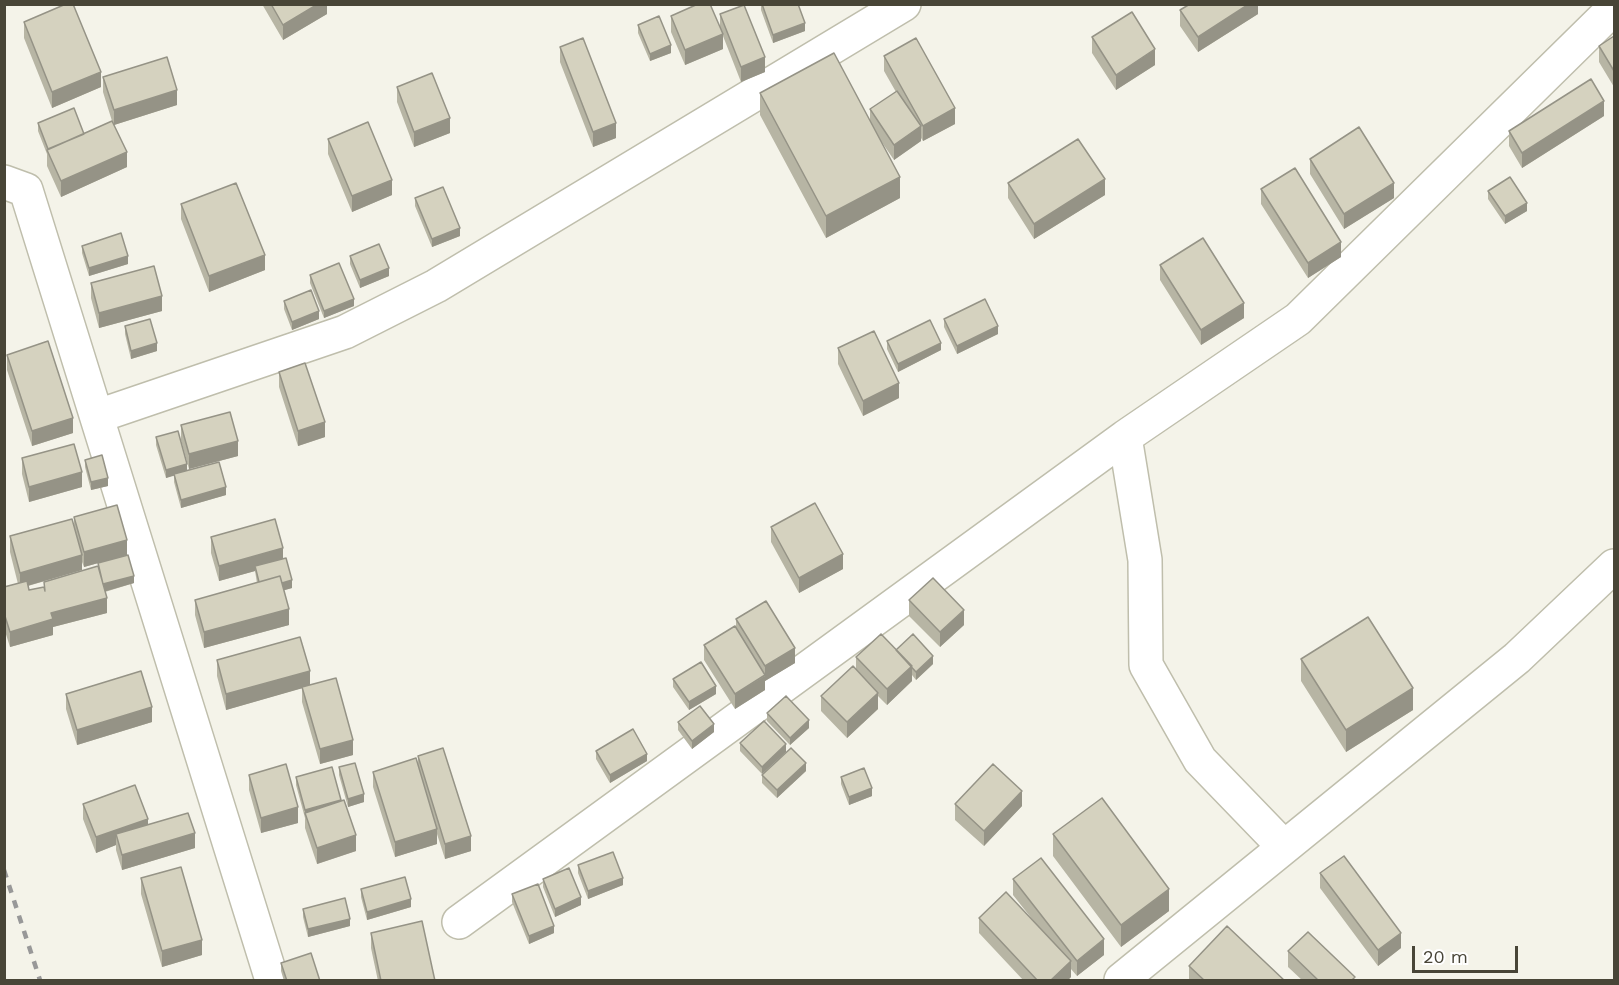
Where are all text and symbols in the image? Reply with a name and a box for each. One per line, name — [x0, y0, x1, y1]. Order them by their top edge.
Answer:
scale bar — [1415, 934, 1522, 972]
text: 20 m — [1423, 946, 1468, 967]

